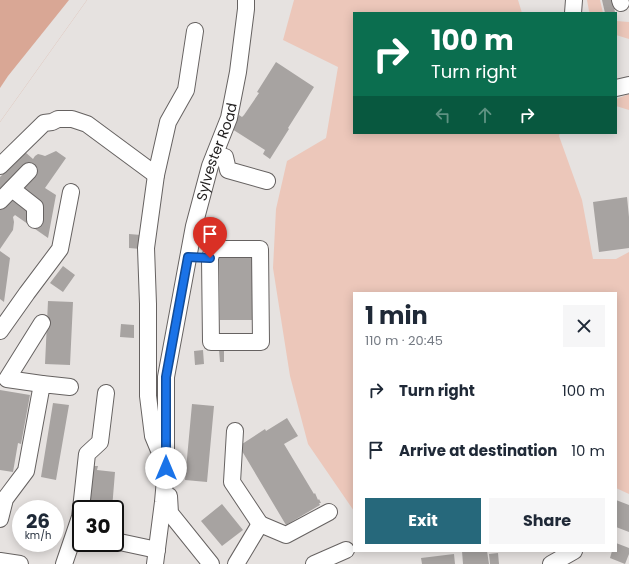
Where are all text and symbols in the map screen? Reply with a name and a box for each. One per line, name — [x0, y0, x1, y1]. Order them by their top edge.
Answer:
text: 100 m — [431, 21, 514, 60]
icon: right — [365, 28, 417, 80]
text: Turn right — [431, 59, 517, 84]
street label: Sylvester Road — [191, 101, 242, 203]
icon: left — [432, 104, 454, 126]
icon: ahead — [474, 104, 496, 126]
icon: right — [516, 104, 538, 126]
pin — [193, 217, 227, 258]
icon: arrive — [199, 223, 221, 245]
text: 1 min — [365, 299, 428, 332]
button: close — [563, 305, 605, 347]
text: 110 m · 20:45 — [365, 331, 443, 350]
icon: right — [365, 379, 387, 401]
text: Turn right — [399, 380, 475, 401]
text: 100 m — [562, 380, 605, 401]
icon: arrive — [365, 439, 387, 461]
text: Arrive at destination — [399, 440, 557, 461]
text: 10 m — [571, 440, 605, 461]
position arrow — [145, 447, 187, 489]
button: Exit — [365, 498, 481, 544]
button: Share — [489, 498, 605, 544]
speed limit sign: 30 — [72, 500, 124, 552]
text: 26 — [26, 507, 50, 535]
text: km/h — [25, 528, 51, 543]

